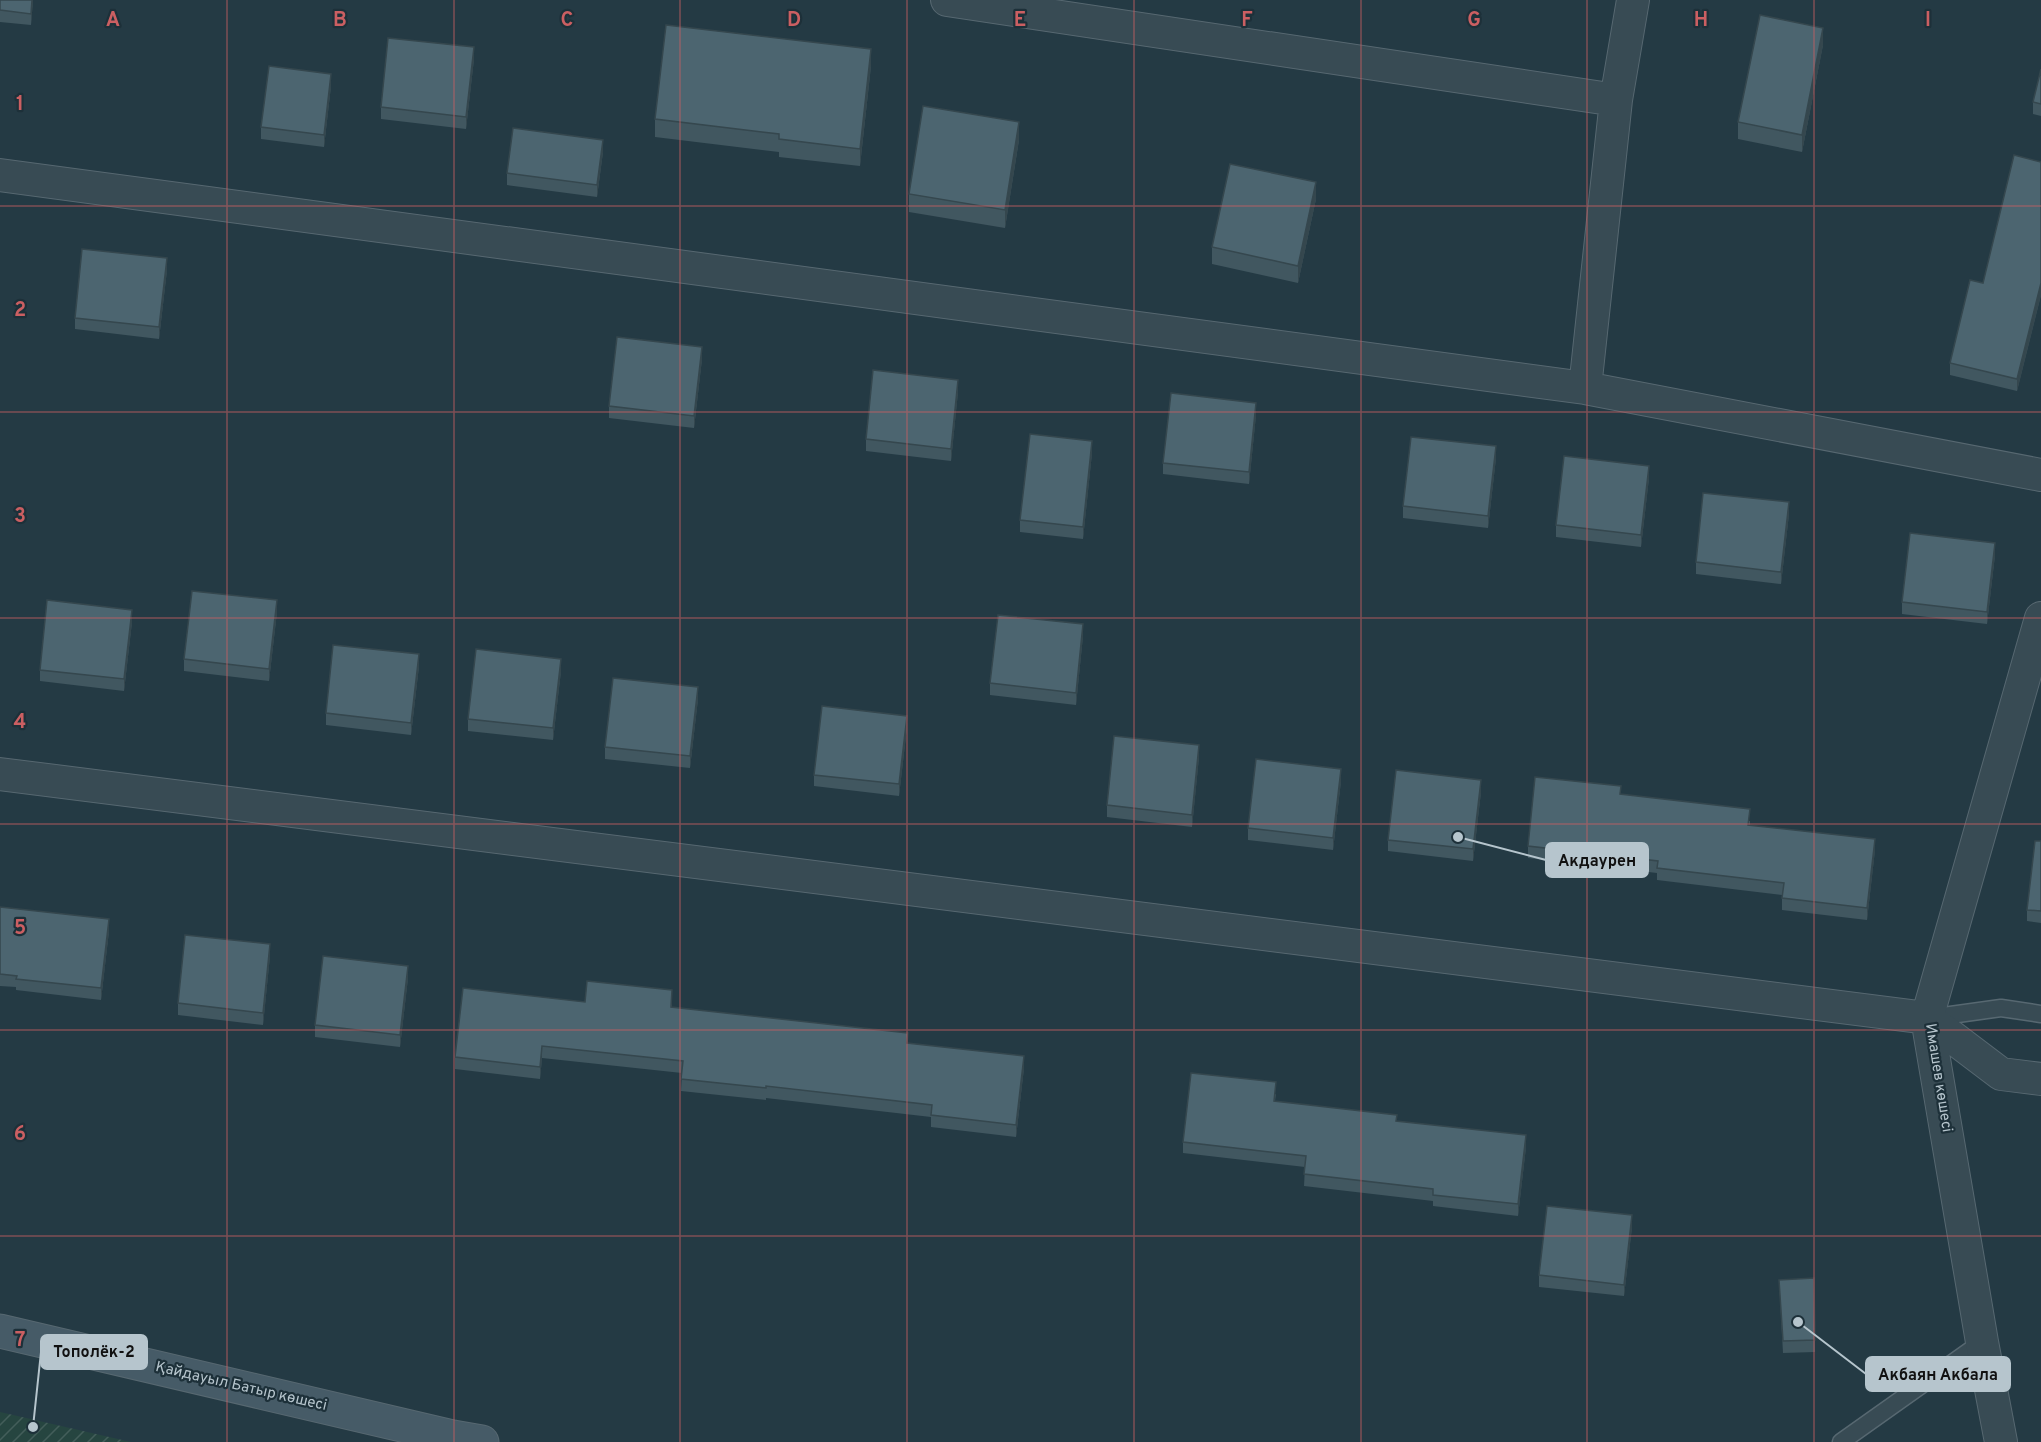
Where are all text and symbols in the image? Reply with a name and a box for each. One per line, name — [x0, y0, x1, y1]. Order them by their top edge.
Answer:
text: A — [106, 8, 120, 34]
text: B — [333, 8, 347, 34]
text: C — [561, 8, 573, 34]
text: D — [787, 8, 801, 34]
text: E — [1014, 8, 1026, 34]
text: F — [1241, 8, 1253, 34]
text: G — [1467, 8, 1481, 34]
text: H — [1694, 8, 1708, 34]
text: I — [1925, 8, 1931, 34]
text: 1 — [16, 92, 24, 118]
text: 2 — [14, 298, 26, 324]
text: 3 — [14, 504, 26, 530]
text: 4 — [14, 710, 26, 736]
callout: Акдаурен — [1546, 843, 1648, 877]
text: Акдаурен — [1558, 852, 1636, 872]
text: 5 — [14, 916, 26, 942]
street label: Имашев көшесі — [1920, 1022, 1956, 1134]
text: 6 — [14, 1122, 26, 1148]
text: 7 — [15, 1328, 25, 1354]
callout: Тополёк-2 — [41, 1335, 147, 1369]
text: Тополёк-2 — [53, 1343, 135, 1363]
callout: Акбаян Акбала — [1866, 1357, 2010, 1391]
street label: Қайдауыл Батыр көшесі — [153, 1358, 329, 1416]
text: Акбаян Акбала — [1878, 1366, 1998, 1386]

